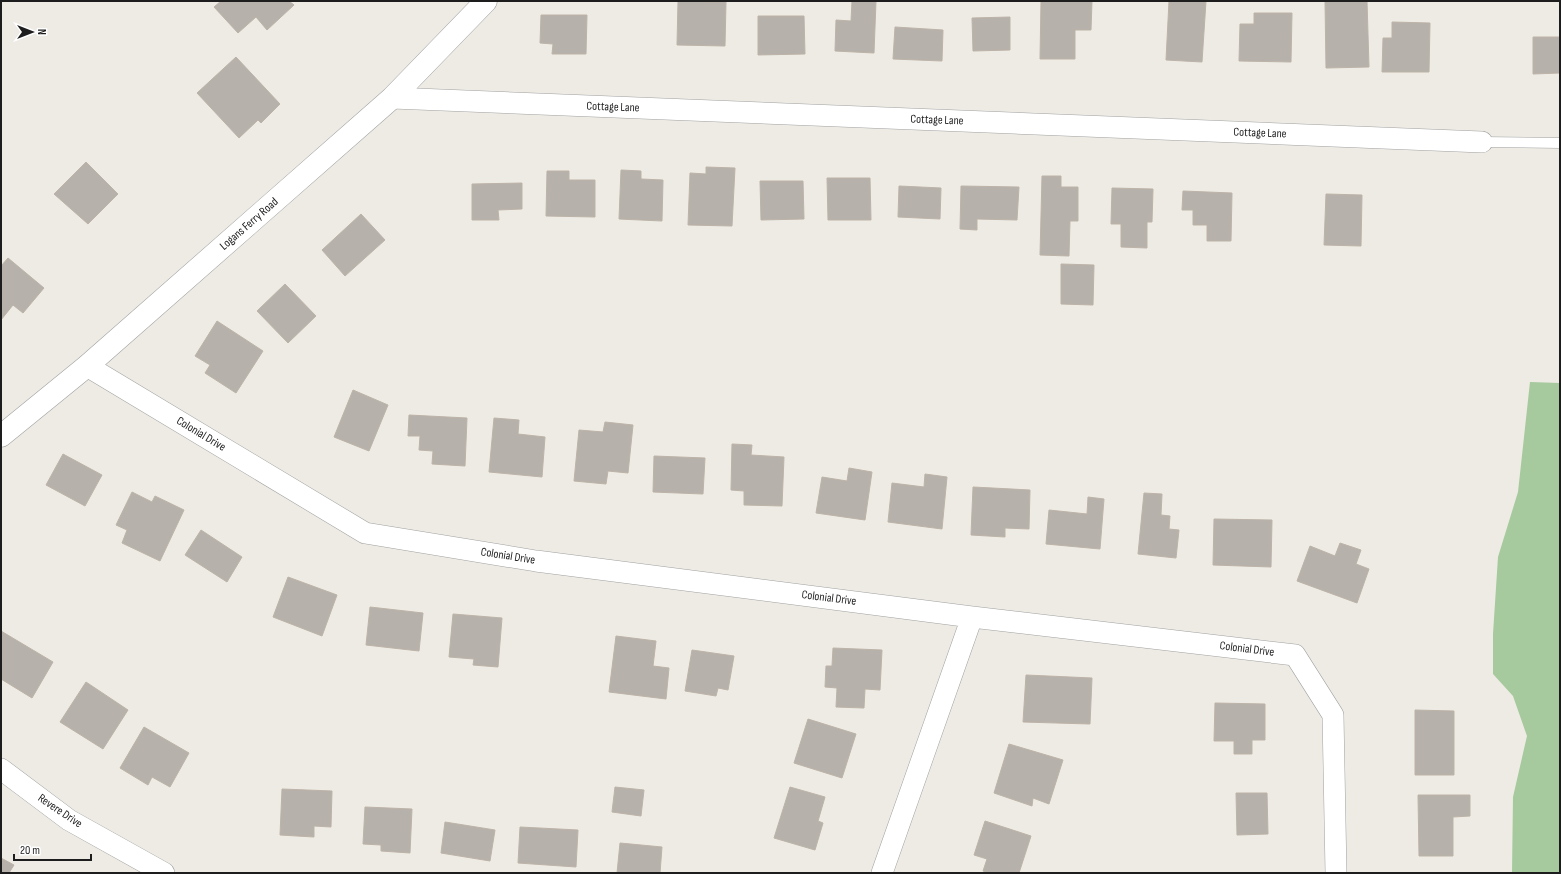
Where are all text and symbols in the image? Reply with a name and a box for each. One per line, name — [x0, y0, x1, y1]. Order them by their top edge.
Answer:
north arrow — [12, 12, 52, 52]
text: N — [35, 29, 48, 35]
street label: Cottage Lane — [586, 99, 640, 115]
street label: Cottage Lane — [910, 112, 964, 128]
street label: Cottage Lane — [1233, 125, 1287, 141]
street label: Logans Ferry Road — [217, 195, 281, 253]
street label: Colonial Drive — [174, 413, 229, 455]
street label: Colonial Drive — [480, 544, 537, 568]
street label: Colonial Drive — [801, 587, 857, 609]
street label: Colonial Drive — [1219, 638, 1275, 660]
street label: Revere Drive — [35, 791, 85, 831]
scale bar — [14, 836, 91, 862]
text: 20 m — [20, 843, 40, 858]

